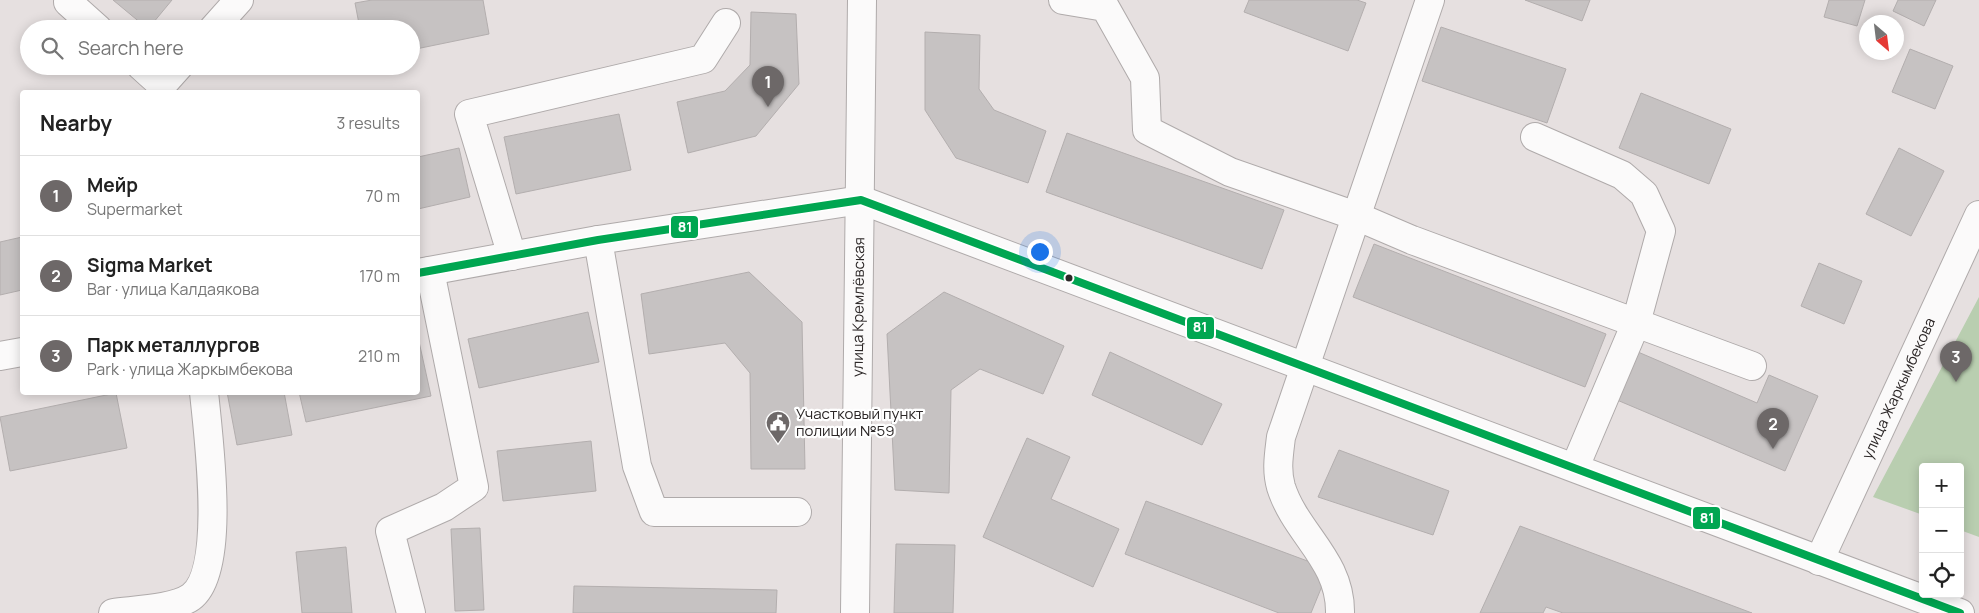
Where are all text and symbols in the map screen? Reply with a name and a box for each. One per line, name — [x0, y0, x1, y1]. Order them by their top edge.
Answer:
north arrow — [1859, 15, 1904, 60]
search box — [20, 20, 420, 75]
icon: search — [38, 34, 66, 62]
text: Search here — [78, 35, 184, 61]
pin: 1 — [752, 66, 784, 107]
text: Nearby — [40, 109, 112, 137]
text: 3 results — [337, 112, 400, 134]
text: Мейр — [87, 172, 138, 198]
text: 1 — [52, 185, 60, 207]
text: 70 m — [365, 185, 400, 207]
text: Supermarket — [87, 198, 183, 220]
line badge: 81 — [670, 215, 699, 239]
text: 81 — [678, 217, 692, 236]
street label: улица Кремлёвская — [847, 237, 869, 377]
your location — [1027, 239, 1053, 265]
text: Sigma Market — [87, 252, 213, 278]
text: 2 — [51, 265, 61, 287]
text: 170 m — [359, 265, 400, 287]
unlabelled marker — [1064, 273, 1074, 283]
text: Bar · улица Калдаякова — [87, 278, 259, 300]
street label: улица Жаркымбекова — [1856, 314, 1940, 463]
line badge: 81 — [1186, 316, 1215, 340]
text: 81 — [1193, 317, 1207, 336]
text: Парк металлургов — [87, 332, 260, 358]
pin: 3 — [1940, 341, 1972, 382]
text: 3 — [51, 345, 61, 367]
text: 210 m — [358, 345, 400, 367]
text: Park · улица Жаркымбекова — [87, 358, 293, 380]
place label: Участковый пункт полиции №59 — [796, 403, 924, 441]
pin: 2 — [1757, 408, 1789, 449]
public building icon: Участковый пункт полиции №59 — [765, 410, 791, 444]
map controls — [1919, 463, 1964, 598]
button: + — [1919, 463, 1964, 508]
line badge: 81 — [1692, 506, 1721, 530]
text: 81 — [1700, 508, 1714, 527]
button: − — [1919, 508, 1964, 553]
button: locate — [1919, 553, 1964, 598]

